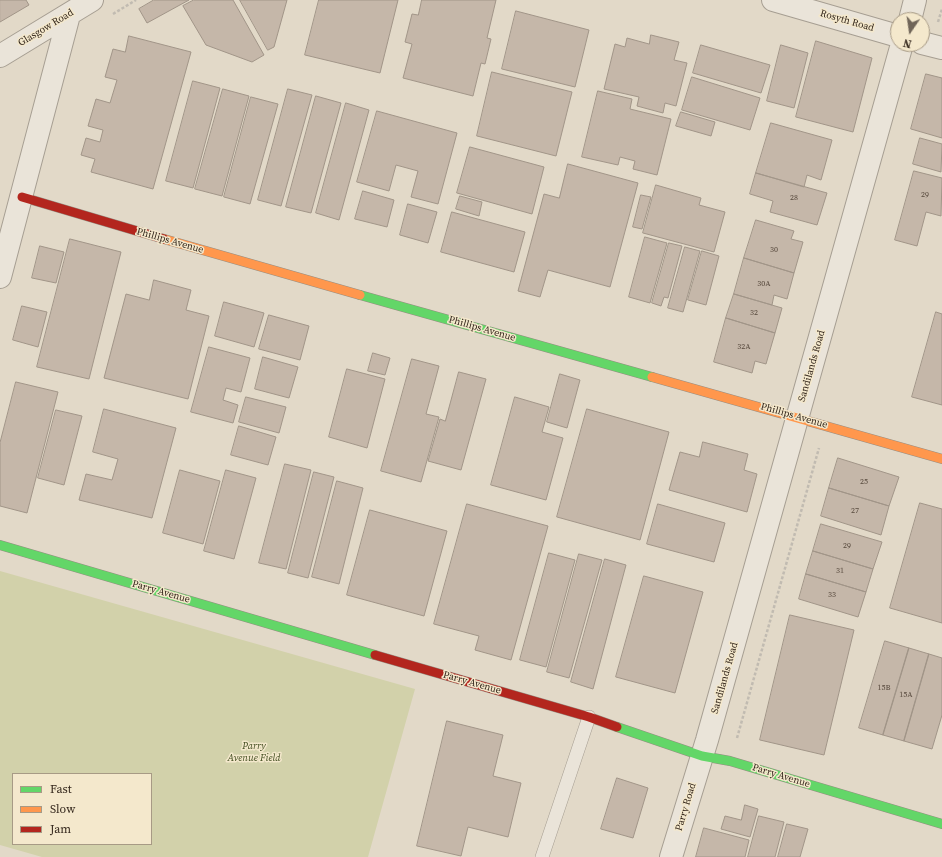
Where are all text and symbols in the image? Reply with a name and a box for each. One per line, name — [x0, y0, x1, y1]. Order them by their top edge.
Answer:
street label: Glasgow Road — [16, 7, 76, 49]
street label: Rosyth Road — [819, 8, 875, 34]
north arrow — [890, 12, 930, 52]
text: N — [902, 35, 913, 51]
house number: 29 — [921, 190, 929, 200]
house number: 28 — [790, 193, 798, 203]
street label: Phillips Avenue — [135, 226, 205, 256]
house number: 30 — [770, 245, 778, 255]
house number: 30A — [757, 279, 771, 289]
house number: 32 — [750, 308, 758, 318]
street label: Phillips Avenue — [447, 314, 517, 344]
street label: Sandilands Road — [796, 329, 828, 403]
house number: 32A — [737, 342, 751, 352]
street label: Phillips Avenue — [759, 401, 829, 431]
house number: 25 — [860, 477, 868, 487]
house number: 27 — [851, 506, 859, 516]
house number: 29 — [843, 541, 851, 551]
house number: 31 — [836, 566, 844, 576]
street label: Parry Avenue — [131, 578, 191, 606]
house number: 33 — [828, 590, 836, 600]
street label: Sandilands Road — [709, 641, 741, 715]
street label: Parry Avenue — [442, 669, 502, 697]
house number: 15B — [877, 683, 891, 693]
house number: 15A — [899, 690, 913, 700]
park label: Parry Avenue Field — [227, 740, 281, 764]
street label: Parry Avenue — [751, 762, 811, 790]
legend — [12, 773, 152, 845]
text: Fast — [50, 781, 72, 797]
street label: Parry Road — [673, 782, 699, 832]
text: Slow — [50, 801, 75, 817]
text: Jam — [50, 821, 71, 837]

